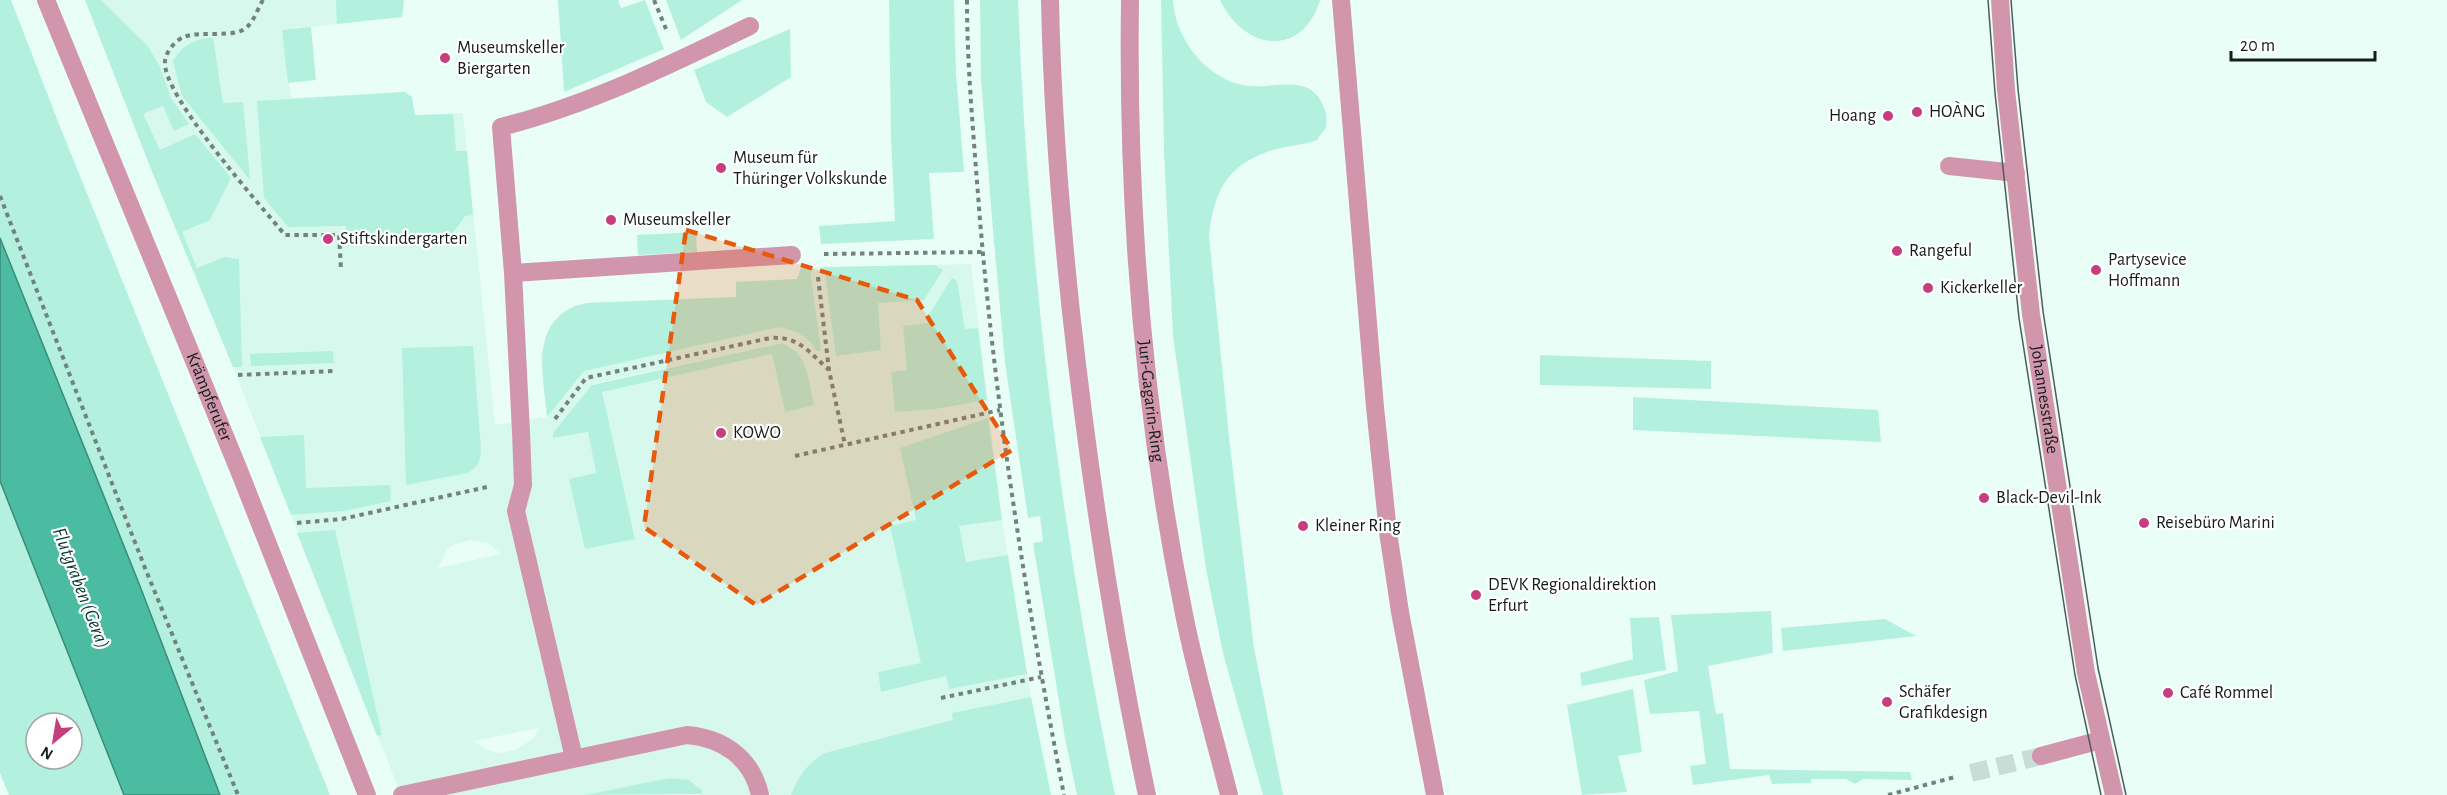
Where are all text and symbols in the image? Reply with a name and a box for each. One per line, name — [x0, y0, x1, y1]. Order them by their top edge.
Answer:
scale bar — [2231, 24, 2375, 62]
text: 20 m — [2240, 37, 2275, 55]
place label: Museumskeller Biergarten — [457, 39, 564, 78]
marker: Museumskeller Biergarten — [438, 51, 452, 65]
place label: HOÀNG — [1929, 100, 1985, 121]
marker: HOÀNG — [1910, 105, 1924, 119]
place label: Hoang — [1829, 107, 1876, 125]
marker: Hoang — [1881, 109, 1895, 123]
place label: Museum für Thüringer Volkskunde — [733, 149, 887, 188]
marker: Museum für Thüringer Volkskunde — [714, 161, 728, 175]
place label: Museumskeller — [623, 211, 730, 229]
marker: Museumskeller — [604, 213, 618, 227]
place label: Stiftskindergarten — [340, 230, 467, 248]
marker: Stiftskindergarten — [321, 232, 335, 246]
place label: Rangeful — [1909, 242, 1972, 260]
marker: Rangeful — [1890, 244, 1904, 258]
place label: Partysevice Hoffmann — [2108, 251, 2186, 290]
marker: Partysevice Hoffmann — [2089, 263, 2103, 277]
place label: Kickerkeller — [1940, 279, 2023, 297]
marker: Kickerkeller — [1921, 281, 1935, 295]
street label: Juri-Gagarin-Ring — [1134, 339, 1167, 464]
street label: Johannesstraße — [2027, 344, 2061, 455]
street label: Krämpferufer — [183, 350, 235, 444]
place label: KOWO — [733, 424, 781, 442]
marker: KOWO — [714, 426, 728, 440]
place label: Black-Devil-Ink — [1996, 489, 2102, 507]
marker: Black-Devil-Ink — [1977, 491, 1991, 505]
place label: Reisebüro Marini — [2156, 514, 2275, 532]
marker: Reisebüro Marini — [2137, 516, 2151, 530]
place label: Kleiner Ring — [1315, 517, 1401, 535]
marker: Kleiner Ring — [1296, 519, 1310, 533]
water label: Flutgraben (Gera) — [49, 525, 113, 651]
place label: DEVK Regionaldirektion Erfurt — [1488, 576, 1657, 615]
marker: DEVK Regionaldirektion Erfurt — [1469, 588, 1483, 602]
place label: Schäfer Grafikdesign — [1899, 683, 1988, 722]
place label: Café Rommel — [2180, 684, 2273, 702]
marker: Café Rommel — [2161, 686, 2175, 700]
marker: Schäfer Grafikdesign — [1880, 695, 1894, 709]
north arrow — [24, 711, 84, 771]
text: N — [38, 743, 56, 763]

